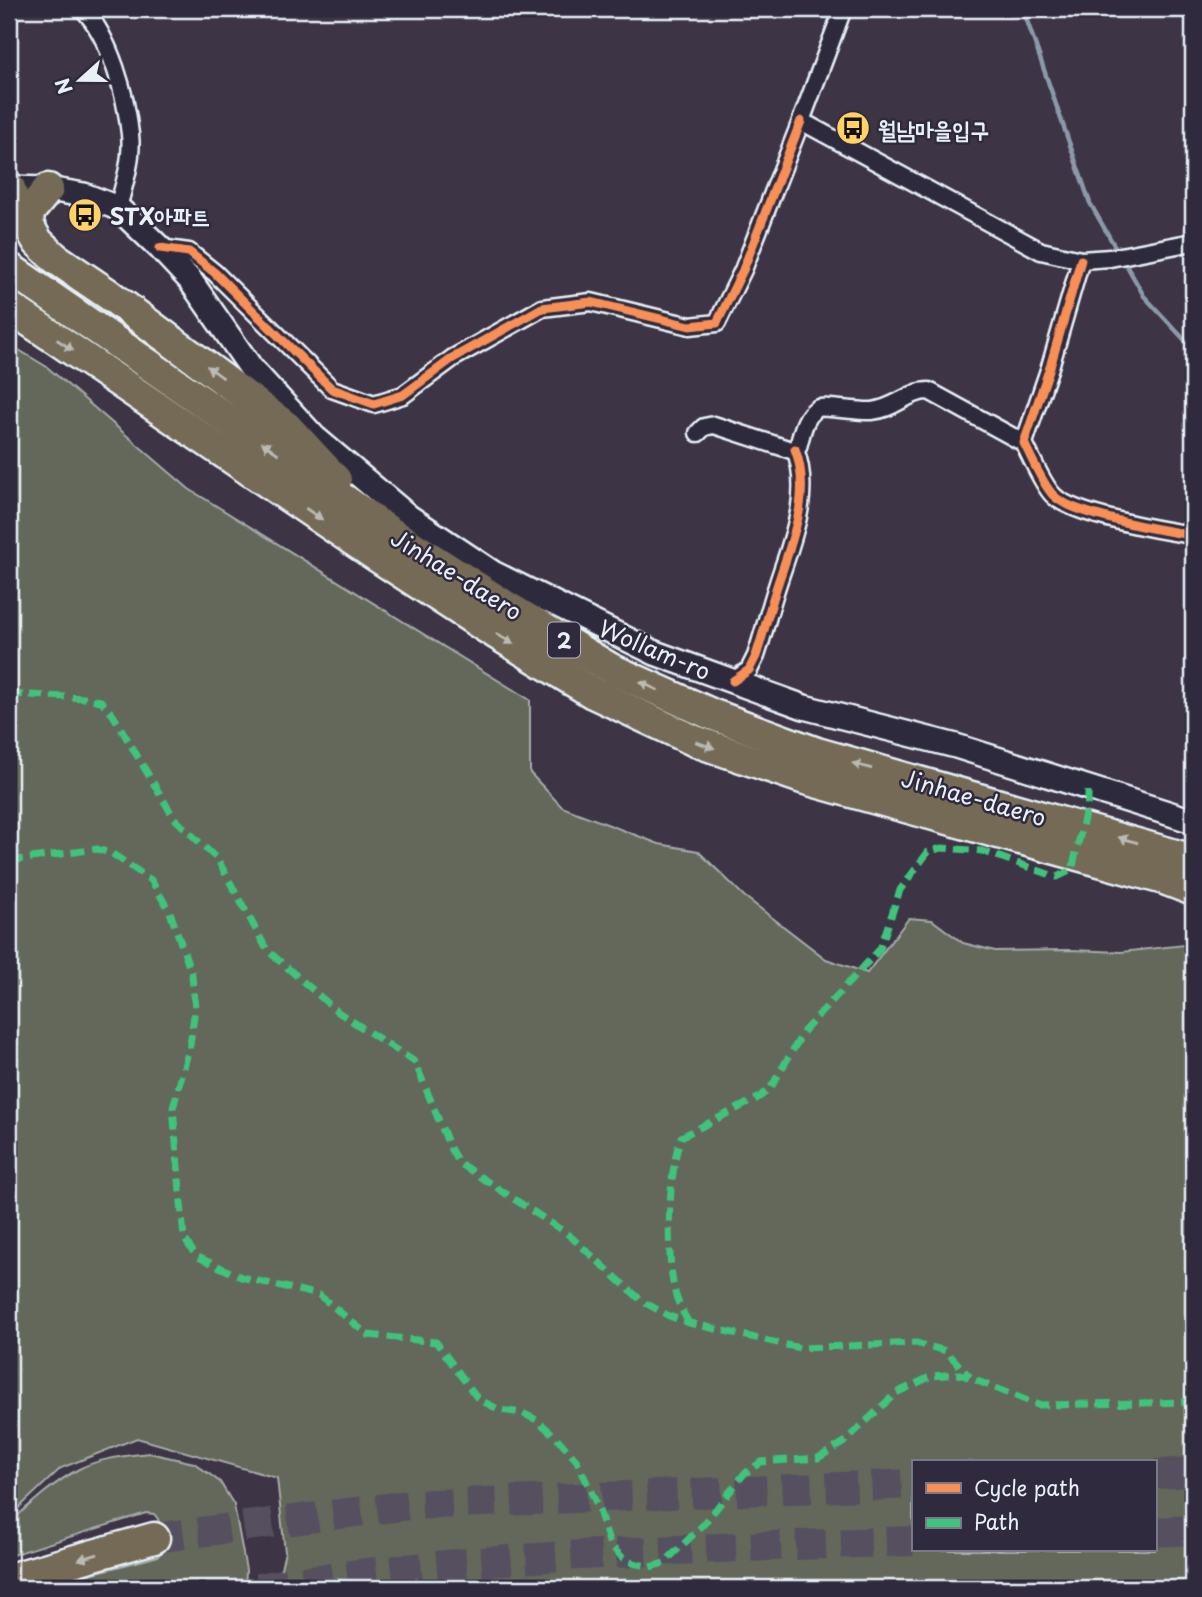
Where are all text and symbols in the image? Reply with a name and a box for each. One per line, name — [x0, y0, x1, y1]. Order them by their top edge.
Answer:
north arrow — [46, 46, 116, 116]
text: N — [47, 74, 79, 98]
bus stop icon: 월남마을입구 — [834, 109, 872, 147]
place label: 월남마을입구 — [878, 111, 989, 146]
bus stop icon: STX아파트 — [66, 196, 104, 234]
place label: STX아파트 — [110, 198, 210, 233]
one-way arrow — [56, 338, 74, 352]
one-way arrow — [206, 365, 224, 380]
one-way arrow — [261, 441, 279, 455]
one-way arrow — [305, 507, 323, 521]
street label: Jinhae-daero — [385, 520, 529, 628]
street label: Wollam-ro — [594, 610, 716, 688]
road number: 2 — [548, 622, 580, 658]
one-way arrow — [495, 632, 514, 645]
one-way arrow — [639, 680, 659, 692]
one-way arrow — [695, 740, 716, 751]
one-way arrow — [851, 760, 872, 770]
street label: Jinhae-daero — [898, 760, 1050, 834]
one-way arrow — [1117, 834, 1138, 844]
legend — [912, 1460, 1156, 1552]
text: Cycle path — [974, 1471, 1080, 1503]
text: Path — [974, 1505, 1019, 1537]
one-way arrow — [77, 1552, 98, 1562]

